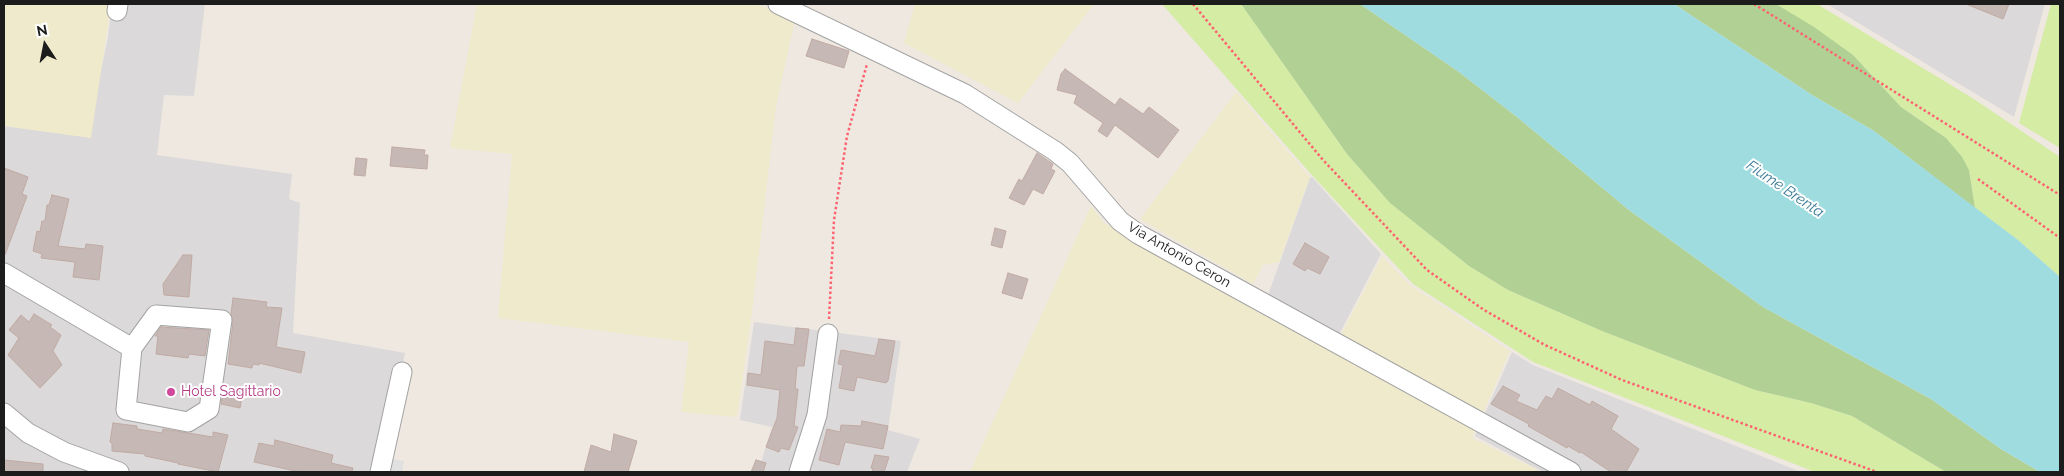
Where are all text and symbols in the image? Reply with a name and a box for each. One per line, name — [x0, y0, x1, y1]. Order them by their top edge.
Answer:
north arrow — [20, 20, 70, 70]
text: N — [35, 21, 49, 39]
water label: Fiume Brenta — [1743, 156, 1827, 222]
street label: Via Antonio Ceron — [1124, 219, 1234, 291]
place label: Hotel Sagittario — [181, 384, 281, 400]
marker: Hotel Sagittario — [165, 386, 177, 398]

